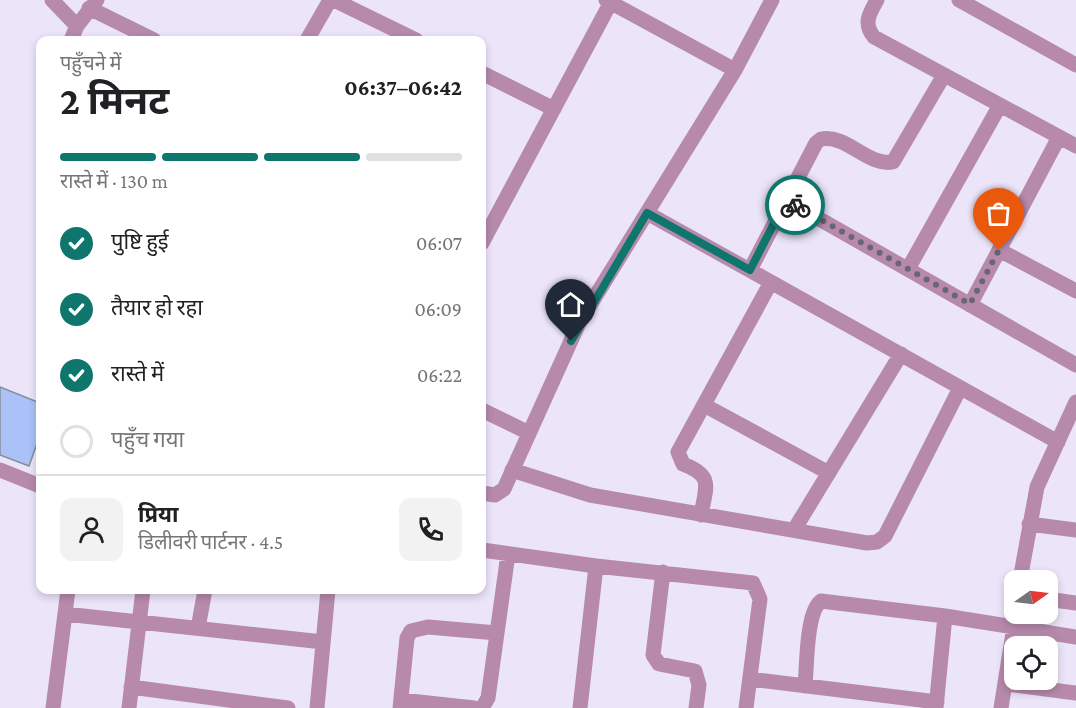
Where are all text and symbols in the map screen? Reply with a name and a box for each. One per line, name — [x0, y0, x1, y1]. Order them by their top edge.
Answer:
text: पहुँचने में — [60, 52, 122, 74]
text: 06:37–06:42 — [344, 75, 462, 100]
text: 2 मिनट — [60, 79, 169, 122]
text: रास्ते में · 130 m — [60, 170, 168, 192]
courier — [765, 175, 825, 235]
pin — [973, 188, 1024, 250]
icon: bike — [779, 189, 812, 222]
icon: bag — [982, 197, 1015, 230]
icon: check — [60, 227, 93, 260]
text: पुष्टि हुई — [111, 229, 169, 254]
text: 06:07 — [416, 232, 462, 254]
pin — [545, 279, 596, 341]
icon: home — [554, 288, 587, 321]
icon: check — [60, 293, 93, 326]
text: तैयार हो रहा — [111, 295, 203, 320]
text: 06:09 — [415, 298, 462, 320]
icon: check — [60, 359, 93, 392]
text: रास्ते में — [111, 361, 164, 386]
text: 06:22 — [417, 364, 462, 386]
text: पहुँच गया — [111, 427, 184, 452]
button: person — [60, 498, 123, 561]
button: phone — [399, 498, 462, 561]
text: प्रिया — [138, 502, 178, 527]
text: डिलीवरी पार्टनर · 4.5 — [138, 531, 283, 553]
north arrow — [1004, 570, 1058, 624]
map controls — [1004, 570, 1058, 690]
button: locate — [1004, 636, 1058, 690]

